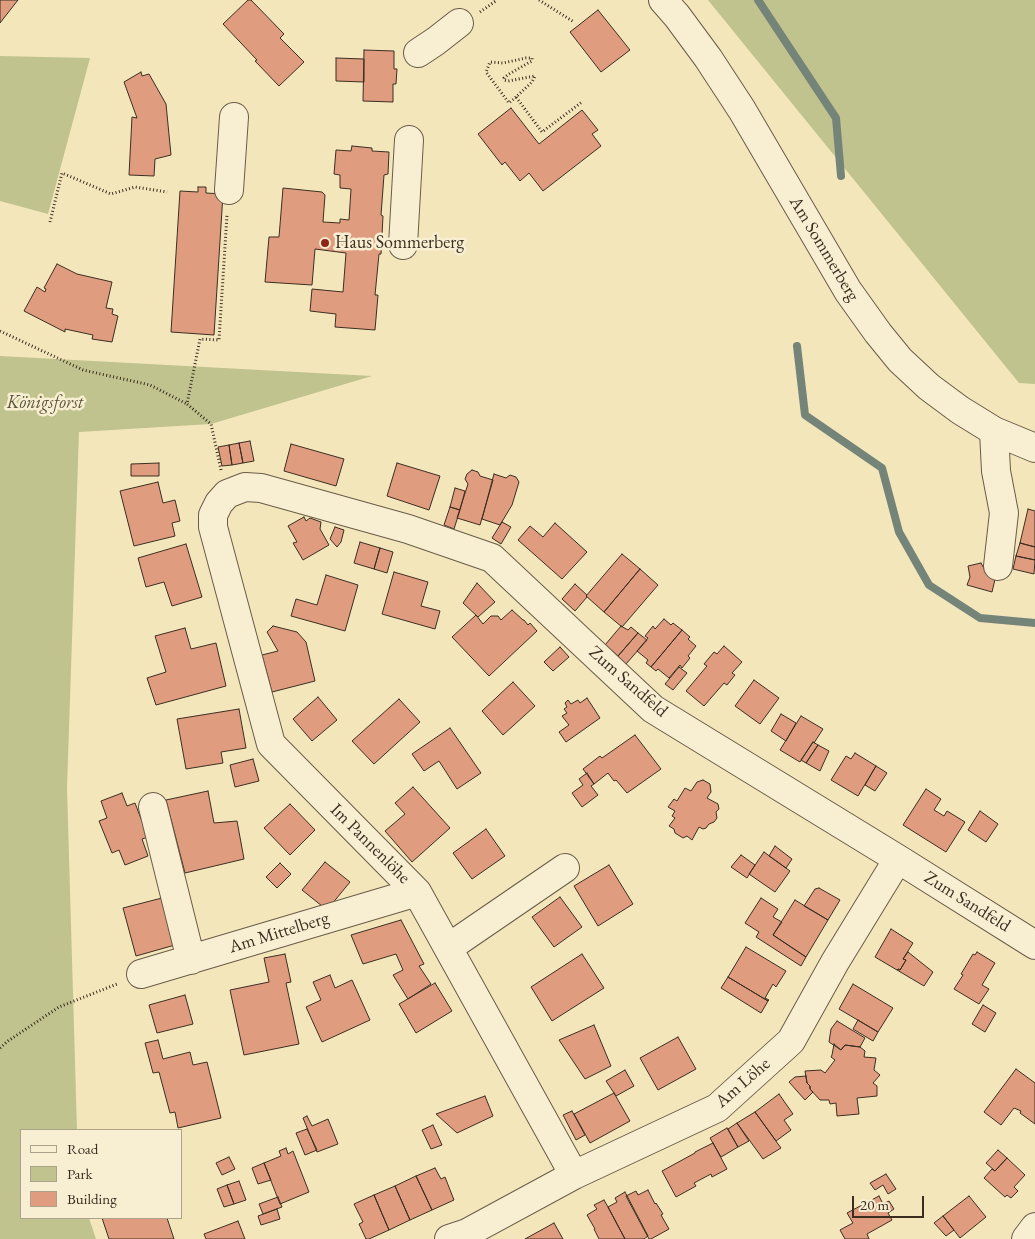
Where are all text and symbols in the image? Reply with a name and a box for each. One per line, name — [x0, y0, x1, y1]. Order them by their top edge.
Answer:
street label: Am Sommerberg — [784, 193, 864, 305]
place label: Haus Sommerberg — [335, 232, 464, 254]
marker: Haus Sommerberg — [319, 237, 331, 249]
park label: Königsforst — [7, 392, 83, 414]
street label: Zum Sandfeld — [584, 642, 672, 722]
street label: Im Pannenlöhe — [325, 799, 415, 889]
street label: Zum Sandfeld — [920, 867, 1014, 937]
street label: Am Mittelberg — [226, 908, 332, 958]
street label: Am Löhe — [711, 1053, 775, 1113]
legend — [20, 1129, 182, 1219]
text: Road — [67, 1139, 98, 1158]
text: Park — [67, 1164, 93, 1183]
scale bar — [855, 1186, 928, 1218]
text: Building — [67, 1189, 117, 1208]
text: 20 m — [860, 1195, 889, 1214]

